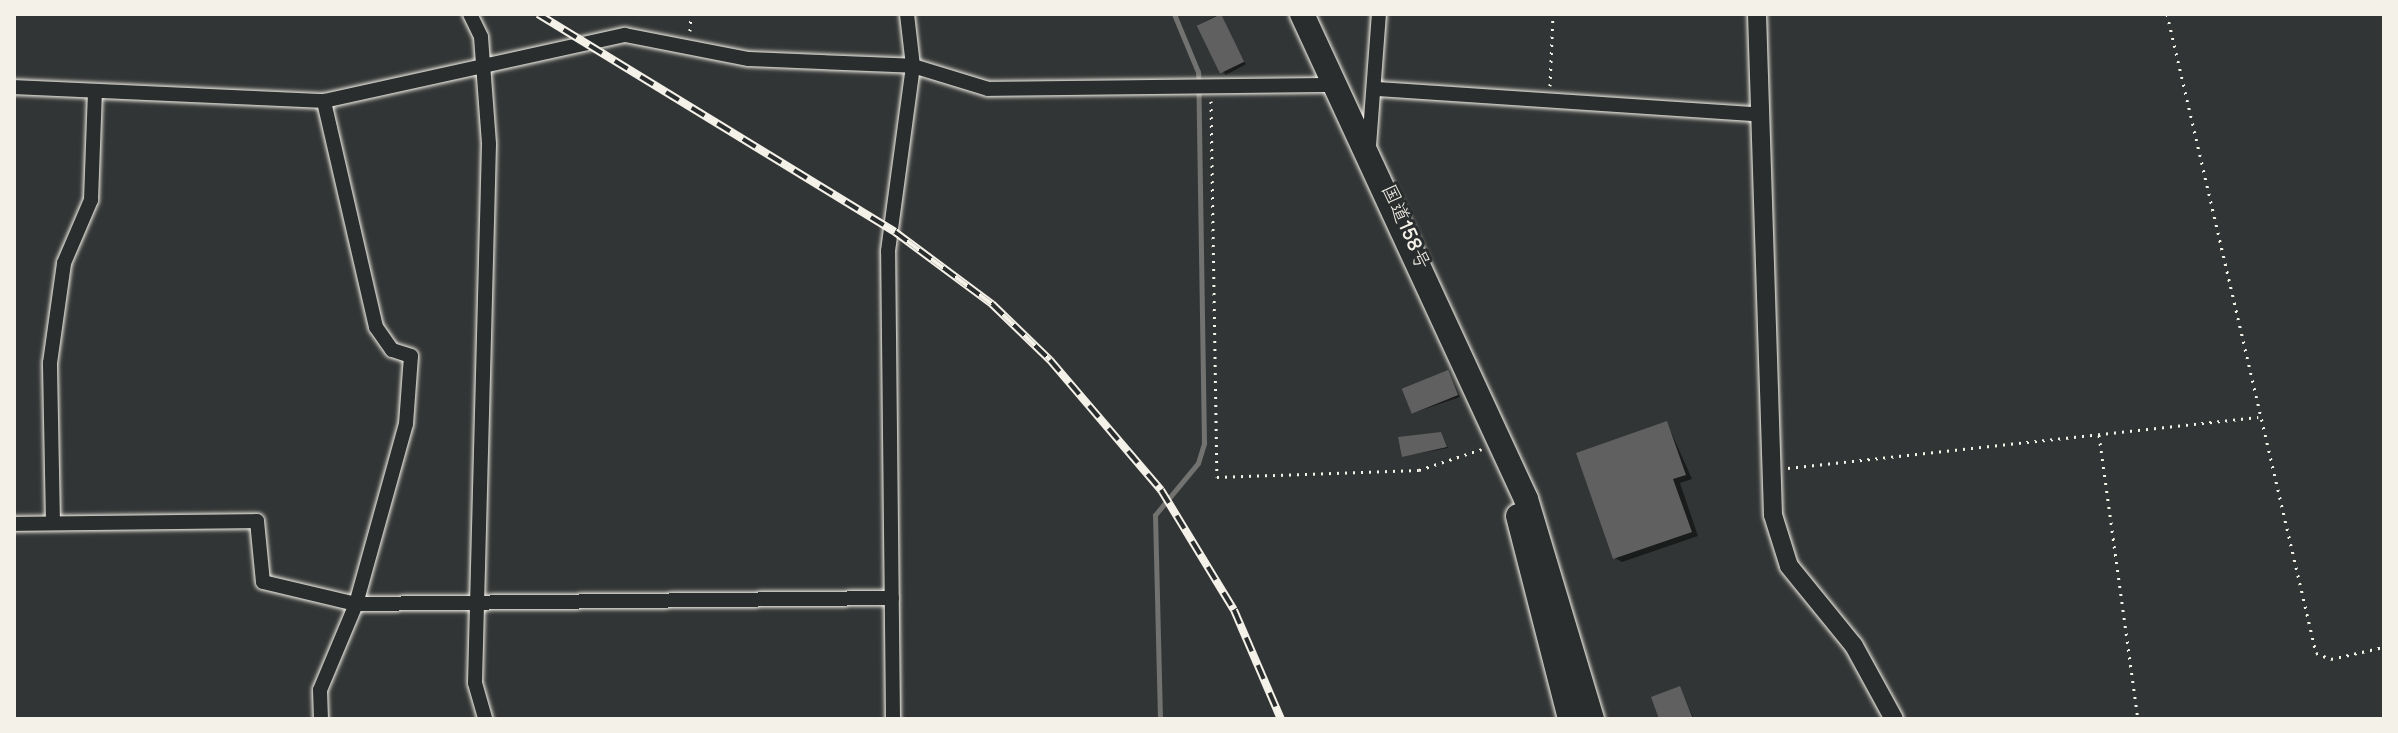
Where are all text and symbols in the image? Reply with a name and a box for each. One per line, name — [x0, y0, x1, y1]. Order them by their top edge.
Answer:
street label: 国道158号 — [1376, 181, 1434, 273]

